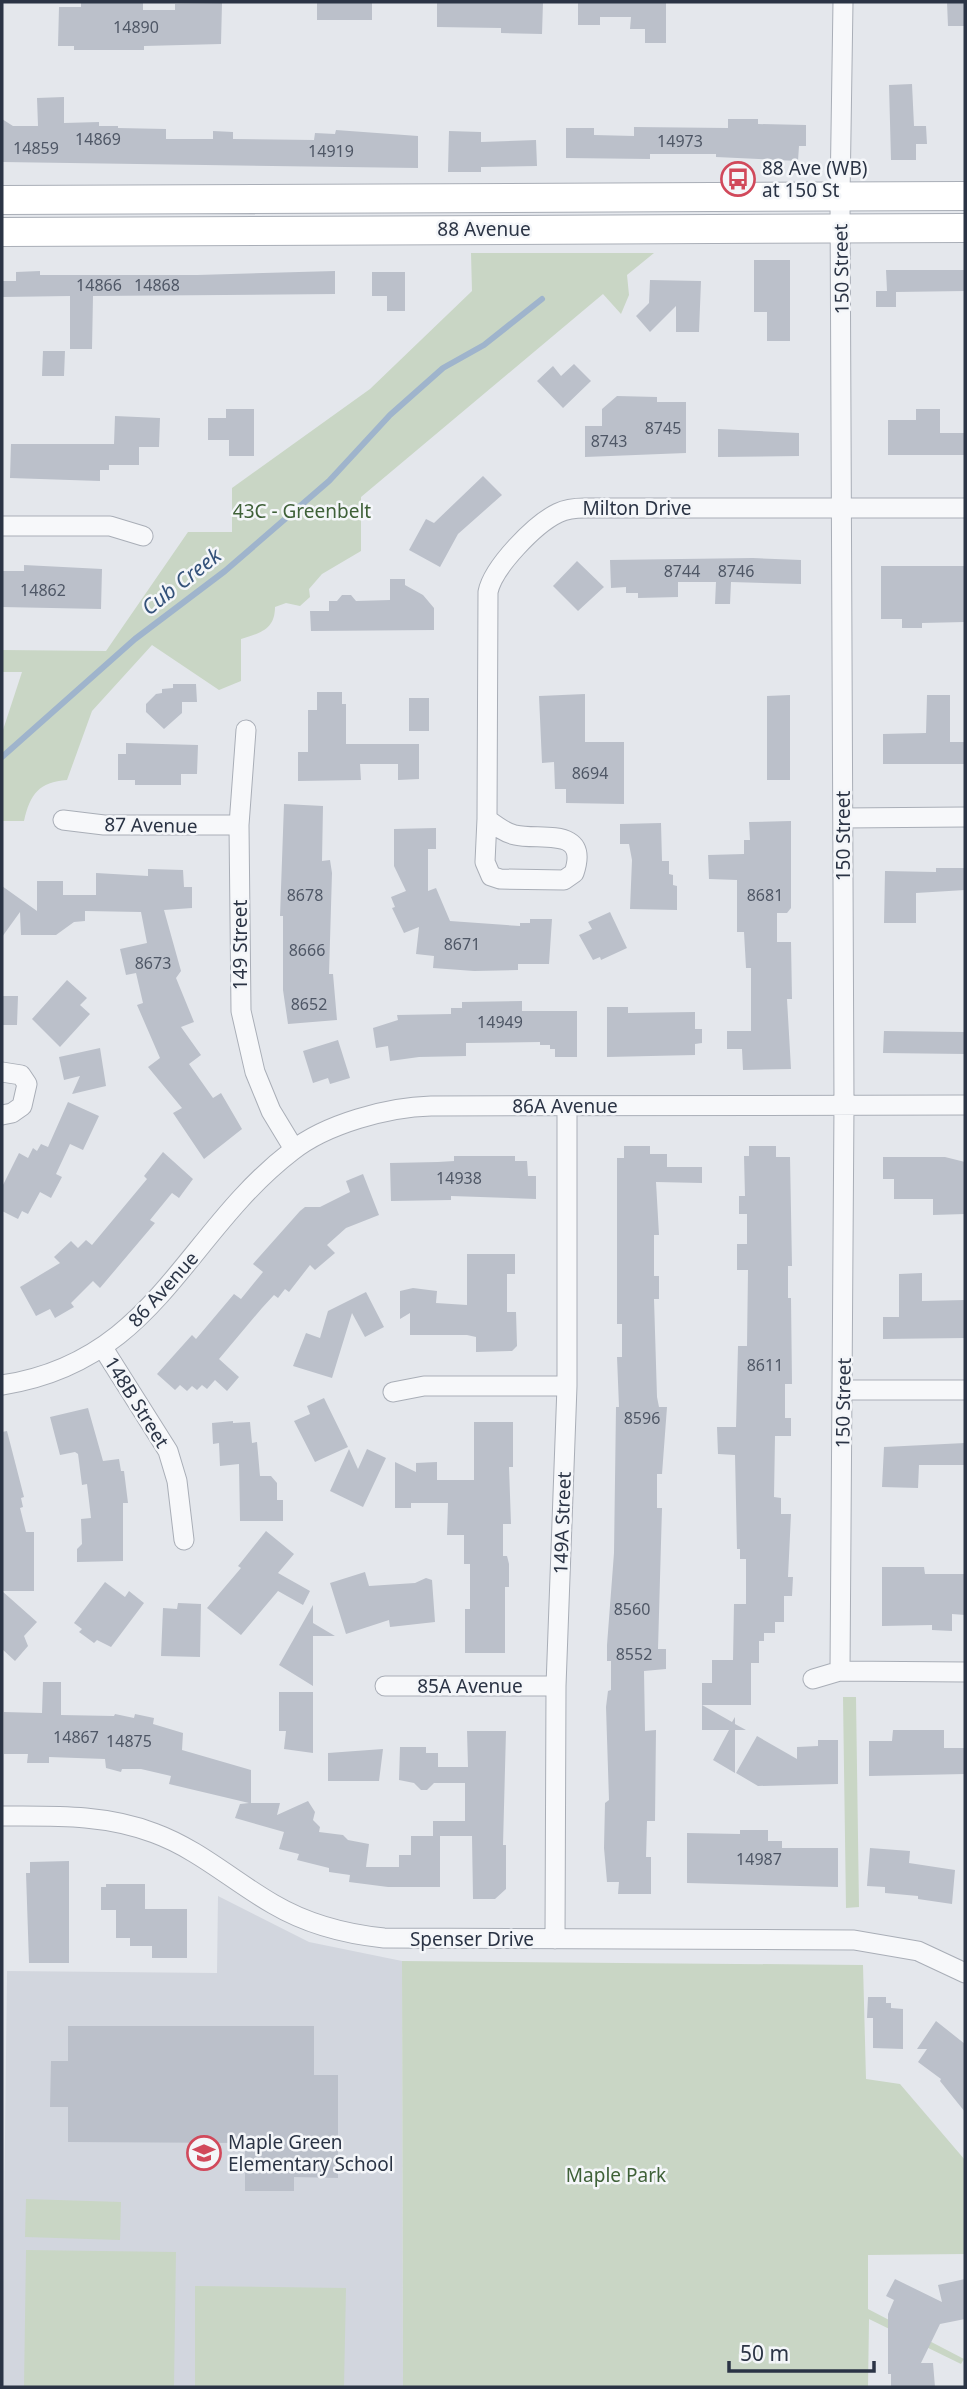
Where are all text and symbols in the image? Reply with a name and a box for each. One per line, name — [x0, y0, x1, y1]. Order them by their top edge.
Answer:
house number: 14890 — [113, 16, 159, 38]
house number: 14869 — [75, 128, 121, 150]
house number: 14973 — [657, 130, 703, 152]
house number: 14859 — [13, 137, 59, 159]
house number: 14919 — [308, 140, 354, 162]
place label: 88 Ave (WB) at 150 St — [762, 155, 868, 203]
bus stop icon: 88 Ave (WB) at 150 St — [719, 160, 757, 198]
street label: 88 Avenue — [437, 216, 531, 242]
street label: 150 Street — [827, 223, 855, 315]
house number: 14866 — [76, 274, 122, 296]
house number: 14868 — [134, 274, 180, 296]
house number: 8745 — [645, 417, 681, 439]
house number: 8743 — [591, 430, 627, 452]
street label: Milton Drive — [582, 495, 692, 521]
park label: 43C - Greenbelt — [233, 498, 371, 524]
water label: Cub Creek — [135, 540, 228, 621]
house number: 8744 — [664, 560, 700, 582]
house number: 8746 — [718, 560, 754, 582]
house number: 14862 — [20, 579, 66, 601]
house number: 8694 — [572, 762, 608, 784]
street label: 150 Street — [830, 791, 856, 881]
street label: 87 Avenue — [104, 811, 198, 839]
house number: 8678 — [287, 884, 323, 906]
house number: 8681 — [747, 884, 783, 906]
street label: 149 Street — [227, 900, 253, 990]
house number: 8671 — [444, 933, 480, 955]
house number: 8666 — [289, 939, 325, 961]
house number: 8673 — [135, 952, 171, 974]
house number: 8652 — [291, 993, 327, 1015]
house number: 14949 — [477, 1011, 523, 1033]
street label: 86A Avenue — [512, 1093, 618, 1119]
house number: 14938 — [436, 1167, 482, 1189]
street label: 86 Avenue — [122, 1246, 204, 1332]
street label: 148B Street — [99, 1351, 175, 1453]
house number: 8611 — [747, 1354, 783, 1376]
street label: 150 Street — [829, 1357, 857, 1449]
house number: 8596 — [624, 1407, 660, 1429]
street label: 149A Street — [547, 1471, 577, 1575]
house number: 8560 — [614, 1598, 650, 1620]
house number: 8552 — [616, 1643, 652, 1665]
street label: 85A Avenue — [417, 1673, 523, 1699]
house number: 14867 — [53, 1726, 99, 1748]
house number: 14875 — [106, 1730, 152, 1752]
house number: 14987 — [736, 1848, 782, 1870]
street label: Spenser Drive — [410, 1926, 534, 1952]
place label: Maple Green Elementary School — [228, 2129, 394, 2177]
school or university icon: Maple Green Elementary School — [185, 2134, 223, 2172]
park label: Maple Park — [566, 2162, 666, 2188]
scale bar — [729, 2330, 874, 2374]
text: 50 m — [740, 2339, 789, 2367]

